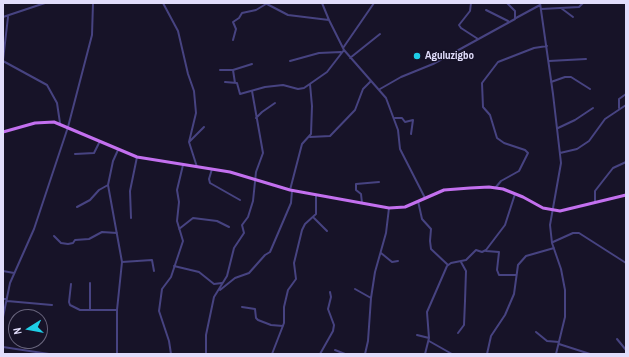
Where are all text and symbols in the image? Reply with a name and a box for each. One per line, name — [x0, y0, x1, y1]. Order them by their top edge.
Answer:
place label: Aguluzigbo — [425, 49, 474, 63]
marker: Aguluzigbo — [412, 51, 422, 61]
north arrow — [8, 309, 48, 349]
text: N — [10, 327, 25, 336]

